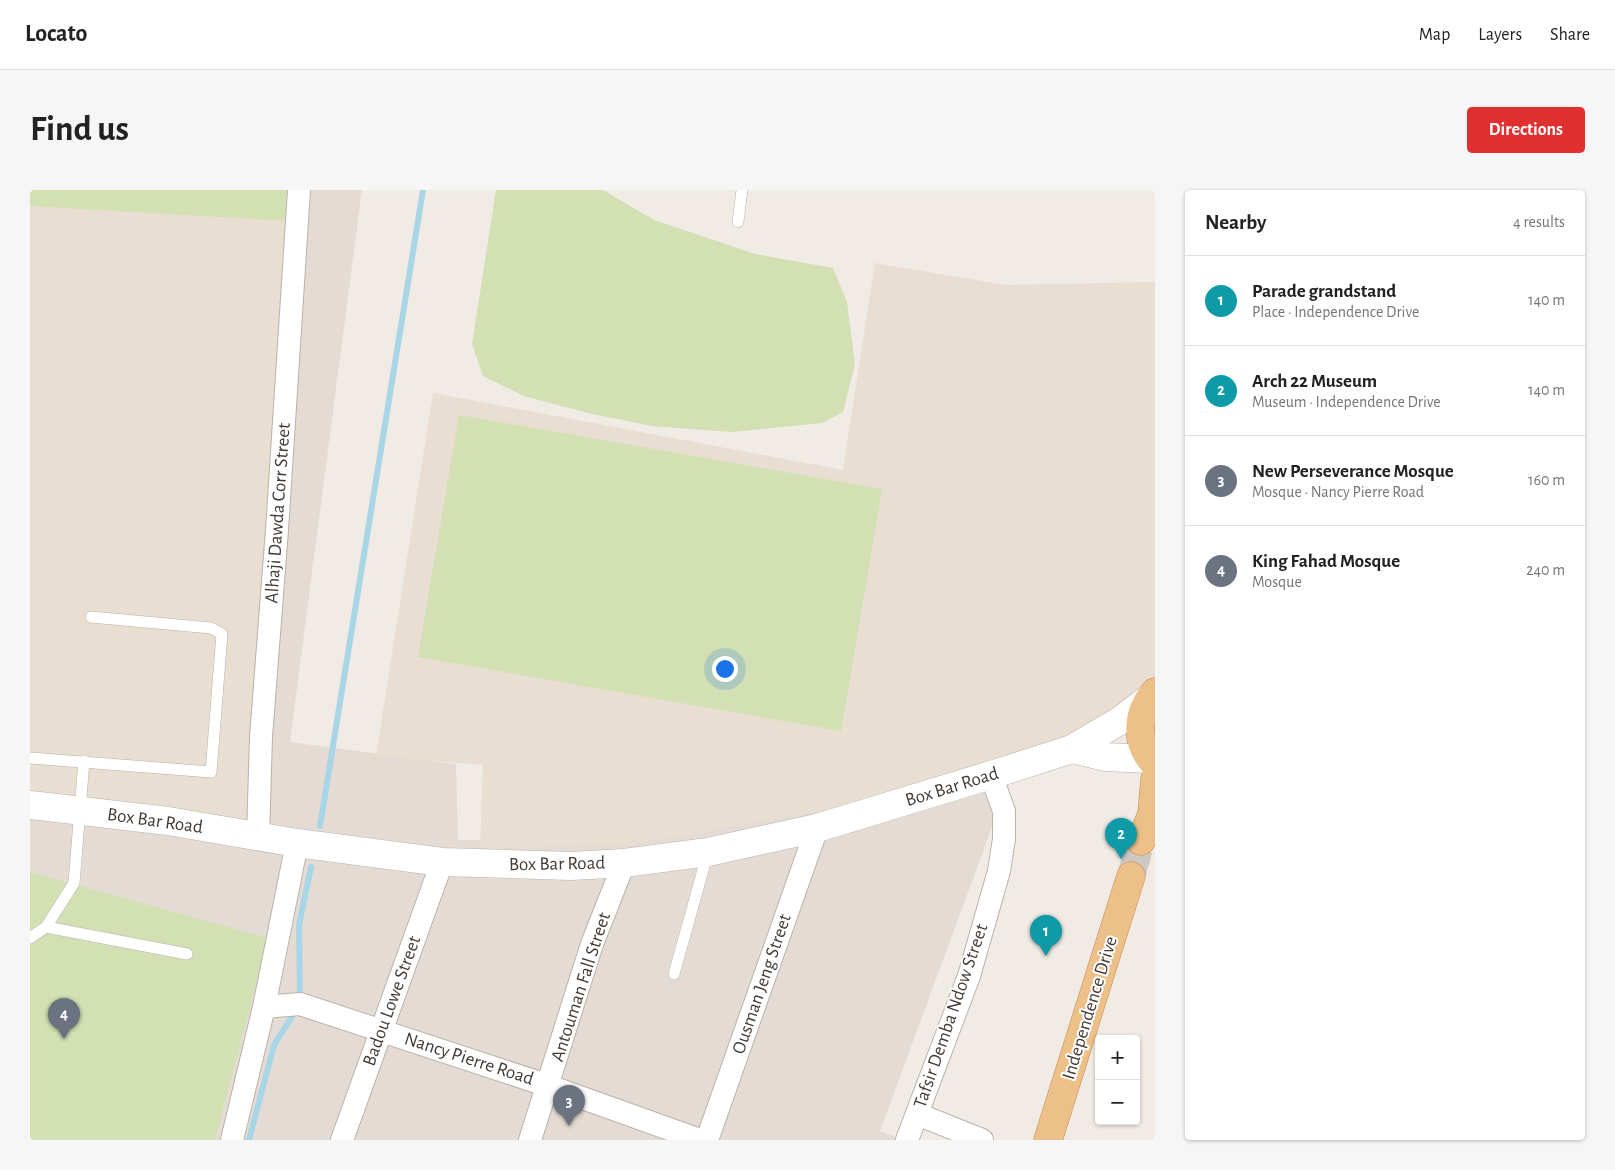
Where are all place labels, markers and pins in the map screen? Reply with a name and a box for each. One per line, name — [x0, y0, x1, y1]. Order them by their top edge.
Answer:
pin: 2 — [1105, 818, 1137, 859]
pin: 1 — [1030, 915, 1062, 956]
pin: 4 — [48, 998, 80, 1039]
pin: 3 — [553, 1085, 585, 1126]

